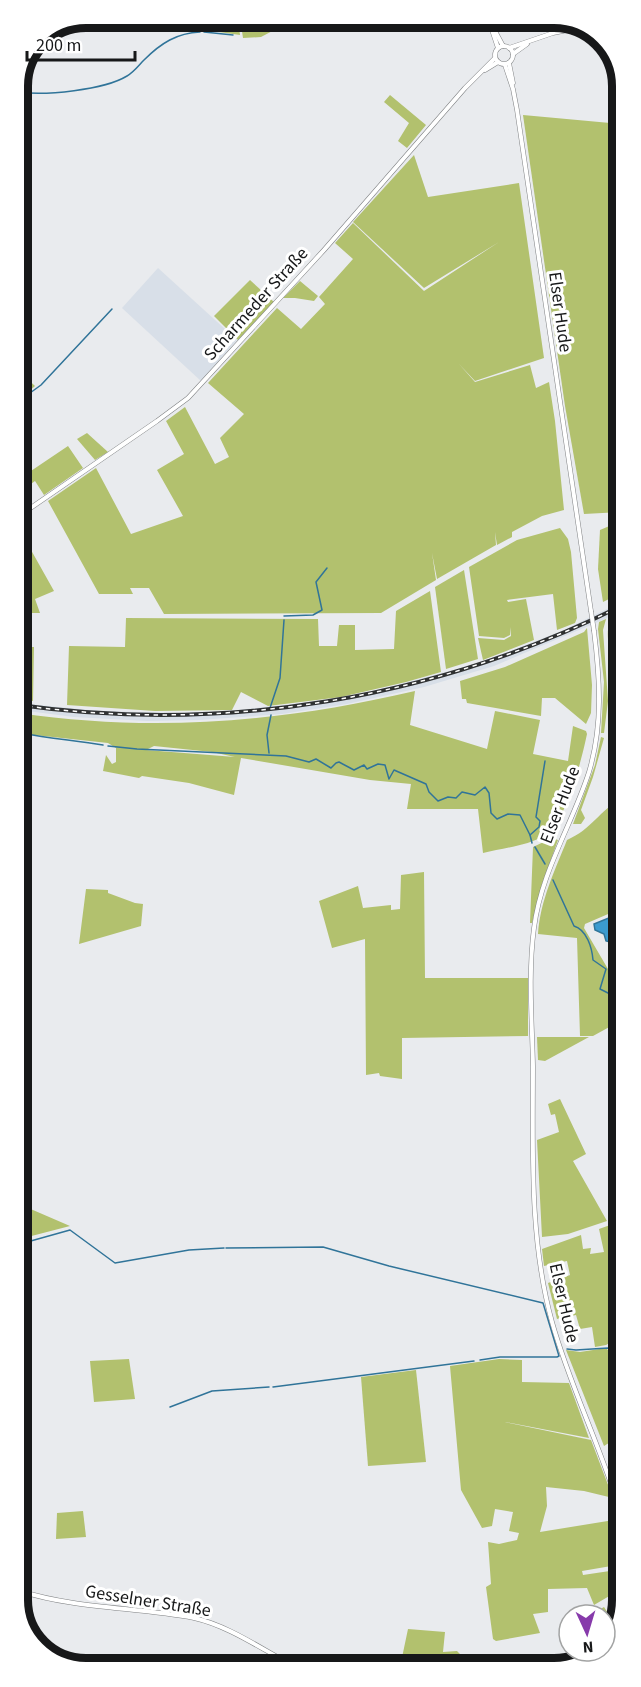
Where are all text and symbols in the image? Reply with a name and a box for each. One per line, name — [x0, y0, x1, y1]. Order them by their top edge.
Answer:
scale bar — [27, 24, 135, 62]
text: 200 m — [36, 33, 81, 58]
street label: Scharmeder Straße — [198, 242, 314, 366]
street label: Elser Hude — [542, 270, 578, 354]
street label: Elser Hude — [534, 763, 586, 847]
street label: Elser Hude — [543, 1261, 585, 1345]
street label: Gesselner Straße — [83, 1579, 213, 1623]
north arrow — [557, 1603, 617, 1663]
text: N — [582, 1636, 594, 1658]

